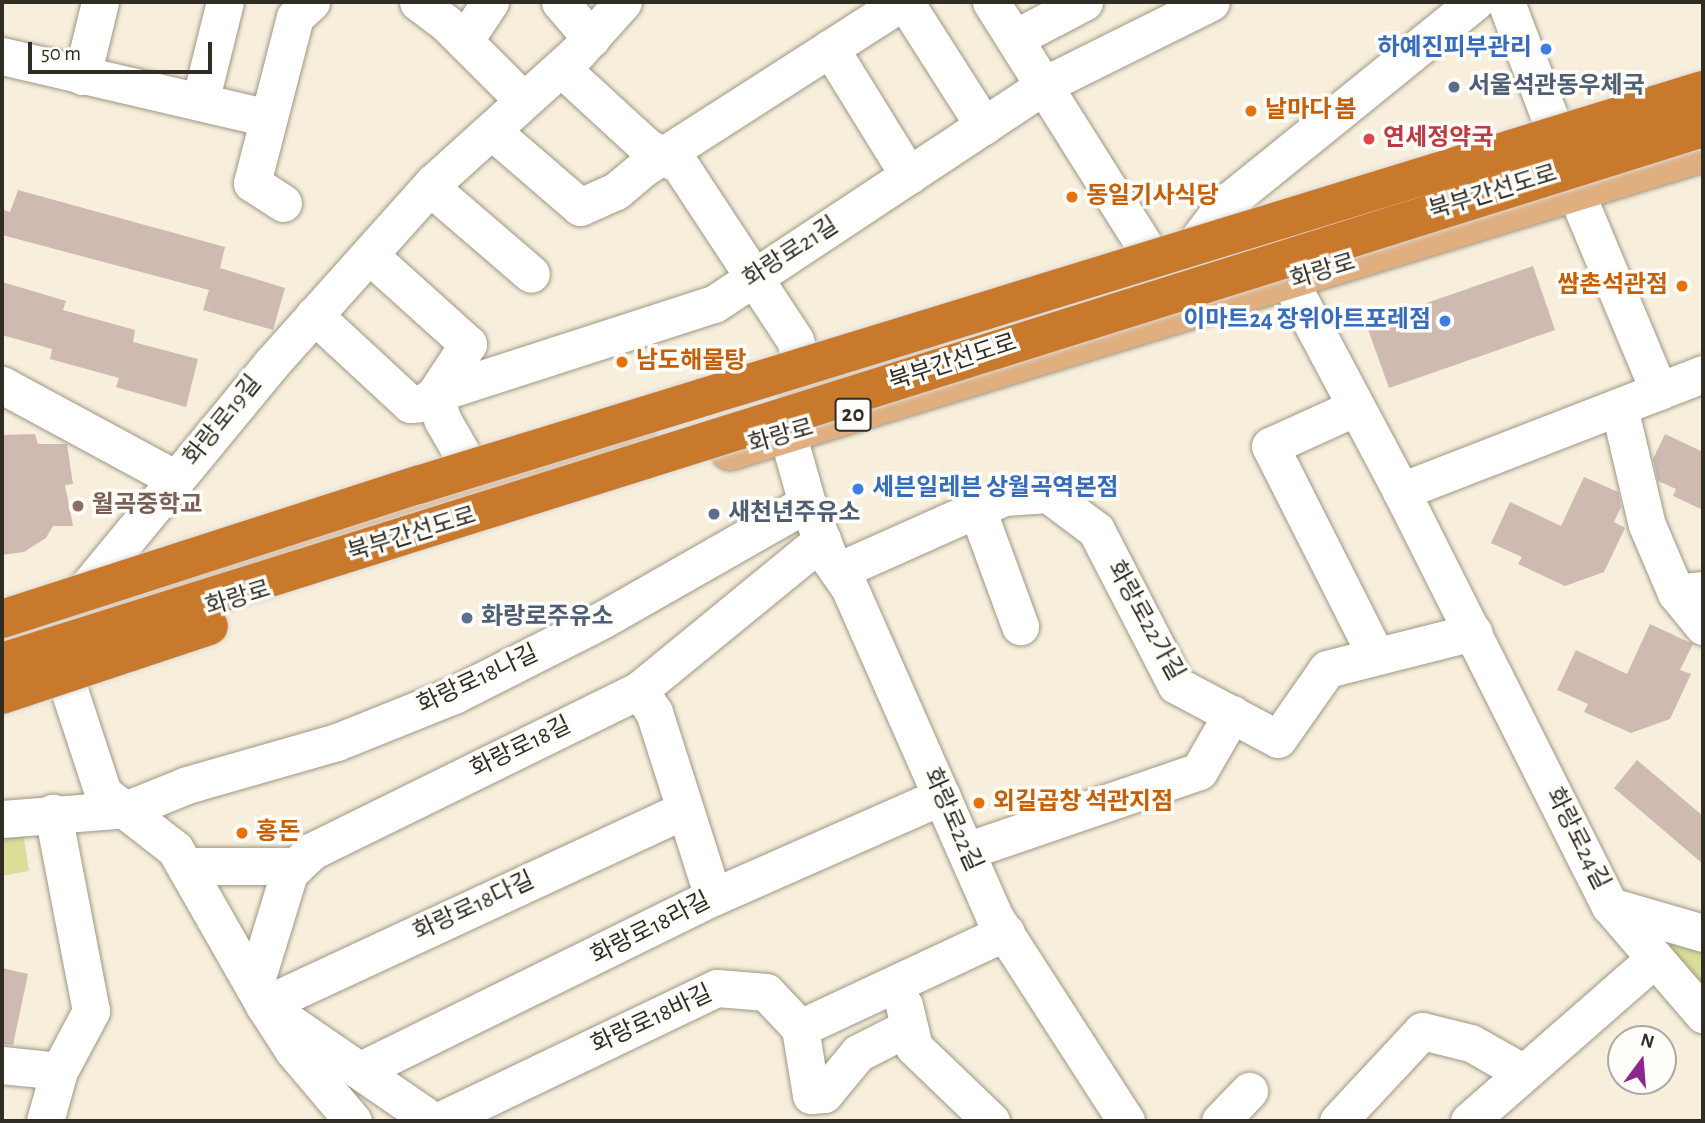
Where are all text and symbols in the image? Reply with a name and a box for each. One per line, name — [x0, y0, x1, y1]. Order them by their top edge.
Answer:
scale bar — [32, 28, 215, 72]
place label: 하예진피부관리 — [1377, 35, 1532, 63]
marker: 하예진피부관리 — [1538, 41, 1554, 57]
text: 50 m — [41, 43, 81, 64]
place label: 서울석관동우체국 — [1468, 73, 1645, 101]
marker: 서울석관동우체국 — [1446, 79, 1462, 95]
place label: 날마다 봄 — [1265, 97, 1357, 125]
marker: 날마다 봄 — [1243, 103, 1259, 119]
place label: 연세정약국 — [1383, 125, 1493, 153]
marker: 연세정약국 — [1361, 131, 1377, 147]
street label: 북부간선도로 — [1425, 160, 1561, 226]
place label: 동일기사식당 — [1086, 183, 1218, 211]
marker: 동일기사식당 — [1064, 189, 1080, 205]
street label: 화랑로21길 — [738, 212, 844, 294]
street label: 화랑로 — [1287, 249, 1359, 295]
place label: 쌈촌석관점 — [1558, 272, 1668, 300]
marker: 쌈촌석관점 — [1674, 278, 1690, 294]
place label: 이마트24 장위아트포레점 — [1183, 307, 1431, 335]
marker: 이마트24 장위아트포레점 — [1437, 313, 1453, 329]
street label: 북부간선도로 — [886, 329, 1020, 397]
place label: 남도해물탕 — [636, 348, 746, 376]
marker: 남도해물탕 — [614, 354, 630, 370]
street label: 화랑로19길 — [178, 370, 268, 472]
road number: 20 — [834, 396, 872, 434]
street label: 화랑로 — [745, 414, 817, 460]
place label: 세븐일레븐 상월곡역본점 — [872, 475, 1119, 503]
marker: 세븐일레븐 상월곡역본점 — [850, 481, 866, 497]
place label: 월곡중학교 — [92, 492, 202, 520]
marker: 월곡중학교 — [70, 498, 86, 514]
place label: 새천년주유소 — [728, 500, 860, 528]
street label: 북부간선도로 — [344, 502, 480, 568]
marker: 새천년주유소 — [706, 506, 722, 522]
street label: 화랑로22가길 — [1100, 556, 1190, 686]
street label: 화랑로 — [202, 576, 274, 622]
place label: 화랑로주유소 — [481, 604, 613, 632]
marker: 화랑로주유소 — [459, 610, 475, 626]
street label: 화랑로18나길 — [413, 639, 543, 721]
street label: 화랑로18길 — [466, 711, 576, 785]
street label: 화랑로22길 — [916, 764, 988, 876]
street label: 화랑로24길 — [1539, 783, 1615, 895]
place label: 외길곱창 석관지점 — [993, 789, 1173, 817]
marker: 외길곱창 석관지점 — [971, 795, 987, 811]
place label: 홍돈 — [256, 819, 300, 847]
marker: 홍돈 — [234, 825, 250, 841]
street label: 화랑로18다길 — [409, 866, 539, 948]
street label: 화랑로18라길 — [587, 887, 715, 971]
street label: 화랑로18바길 — [587, 979, 717, 1061]
north arrow — [1607, 1025, 1677, 1095]
text: N — [1638, 1030, 1656, 1052]

